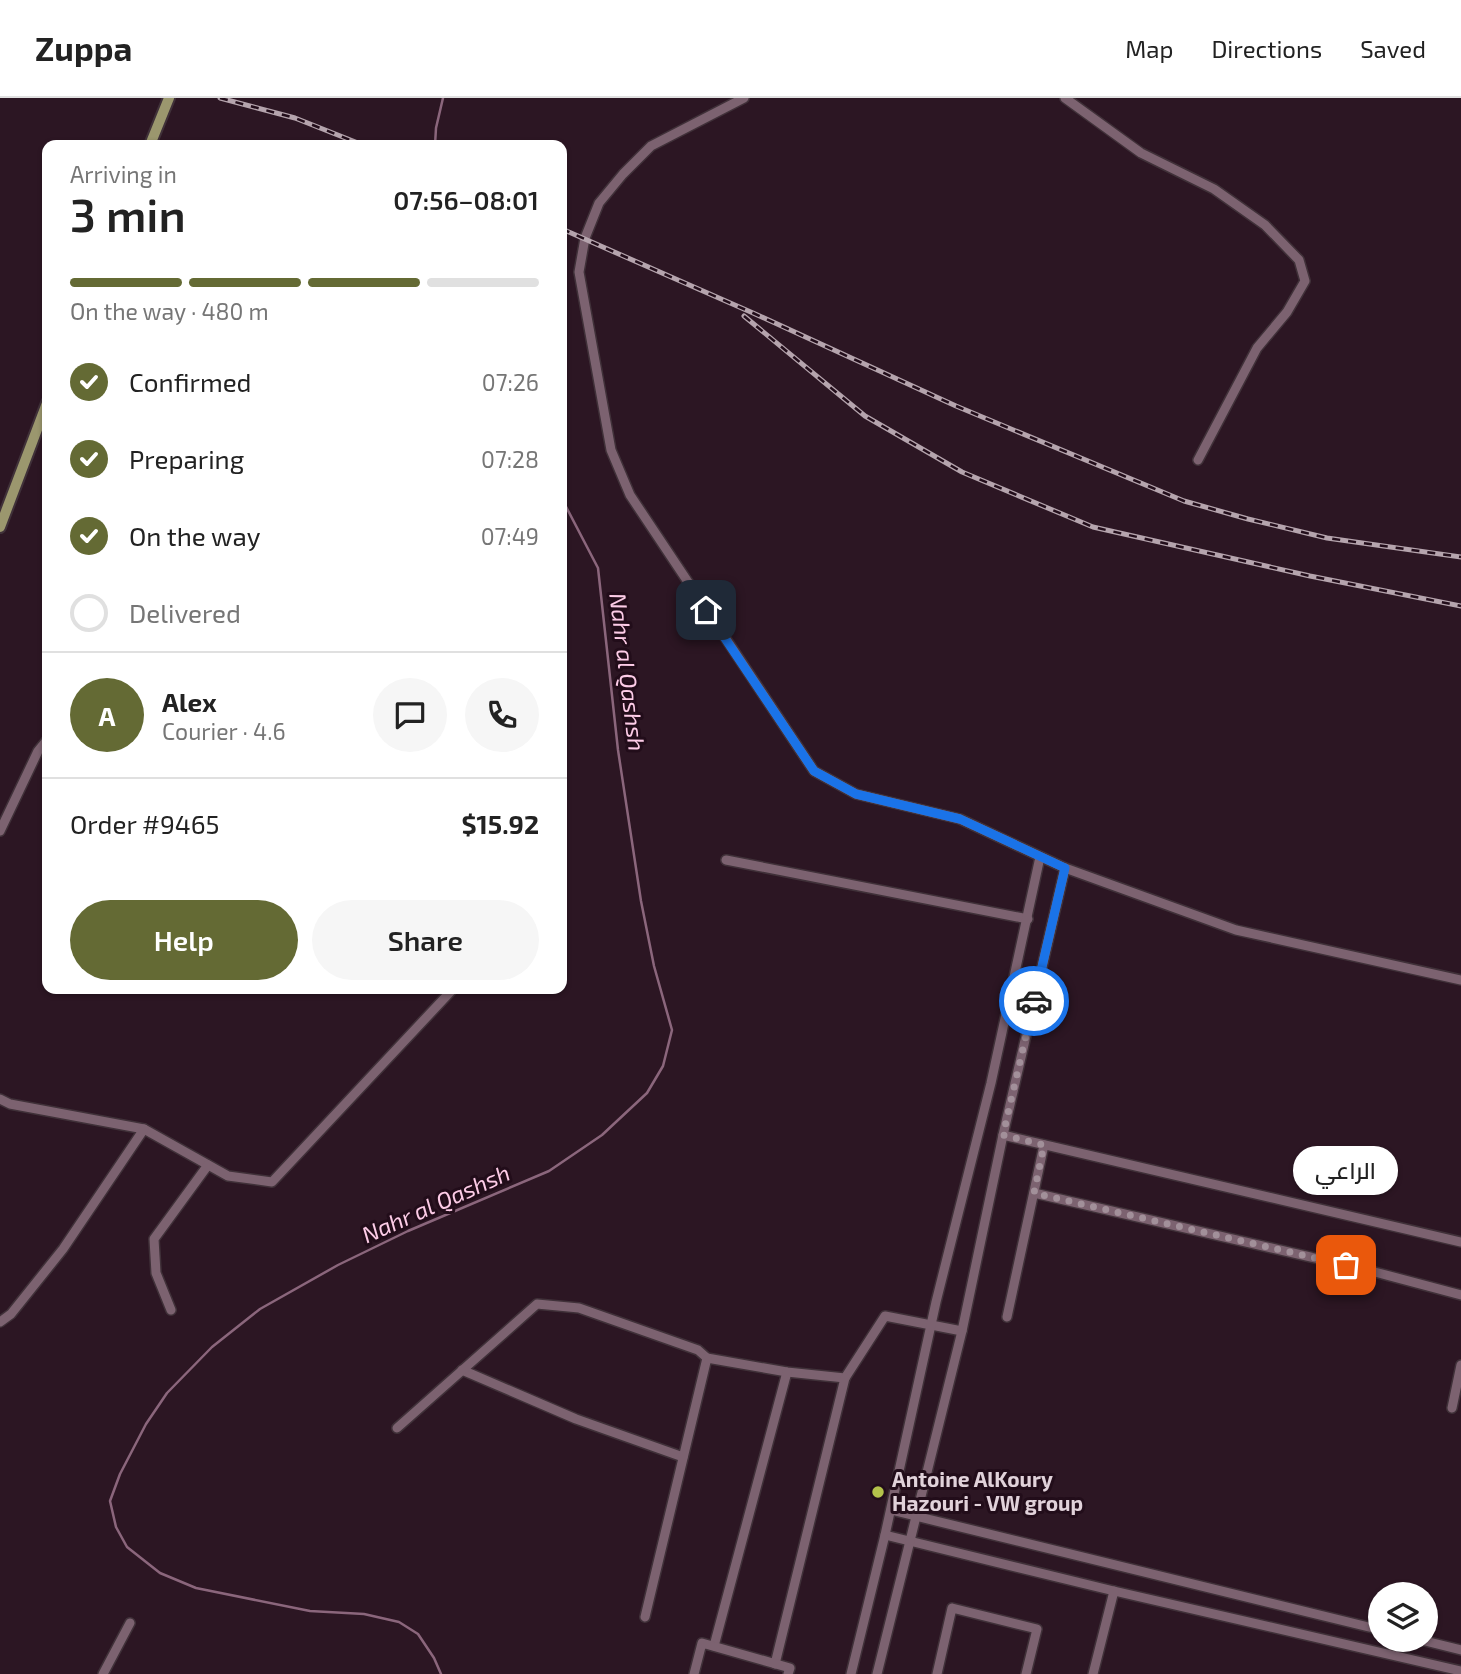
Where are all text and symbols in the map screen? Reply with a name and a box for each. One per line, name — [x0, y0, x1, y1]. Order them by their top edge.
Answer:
text: Zuppa — [35, 28, 132, 68]
text: Map — [1125, 34, 1173, 63]
text: Directions — [1211, 34, 1322, 63]
text: Saved — [1360, 34, 1426, 63]
text: Arriving in — [70, 160, 177, 188]
text: 07:56–08:01 — [393, 184, 539, 215]
text: 3 min — [70, 186, 186, 241]
text: On the way · 480 m — [70, 297, 269, 325]
icon: check — [70, 363, 108, 401]
text: Confirmed — [129, 366, 252, 397]
text: 07:26 — [482, 368, 539, 396]
icon: check — [70, 440, 108, 478]
text: Preparing — [129, 443, 244, 474]
text: 07:28 — [481, 445, 539, 473]
icon: check — [70, 517, 108, 555]
text: On the way — [129, 520, 260, 551]
text: 07:49 — [481, 522, 539, 550]
pin — [676, 580, 736, 640]
water label: Nahr al Qashsh — [604, 591, 652, 753]
icon: home — [687, 591, 725, 629]
text: Delivered — [129, 597, 241, 628]
button: chat — [373, 678, 447, 752]
button: phone — [465, 678, 539, 752]
text: Alex — [162, 686, 217, 717]
text: A — [99, 700, 115, 731]
text: Courier · 4.6 — [162, 717, 286, 745]
text: Order #9465 — [70, 808, 220, 839]
text: $15.92 — [462, 808, 539, 839]
button: Help — [70, 900, 298, 980]
button: Share — [312, 900, 539, 980]
courier — [999, 966, 1069, 1036]
icon: car — [1015, 982, 1053, 1020]
callout: الراعي — [1294, 1146, 1398, 1195]
text: الراعي — [1315, 1156, 1376, 1184]
water label: Nahr al Qashsh — [357, 1158, 514, 1248]
pin — [1316, 1235, 1376, 1295]
icon: bag — [1327, 1246, 1365, 1284]
place label: Antoine AlKoury Hazouri - VW group — [892, 1466, 1083, 1515]
marker: Antoine AlKoury Hazouri - VW group — [870, 1484, 886, 1500]
map controls — [1368, 1582, 1438, 1652]
button: layers — [1368, 1582, 1438, 1652]

